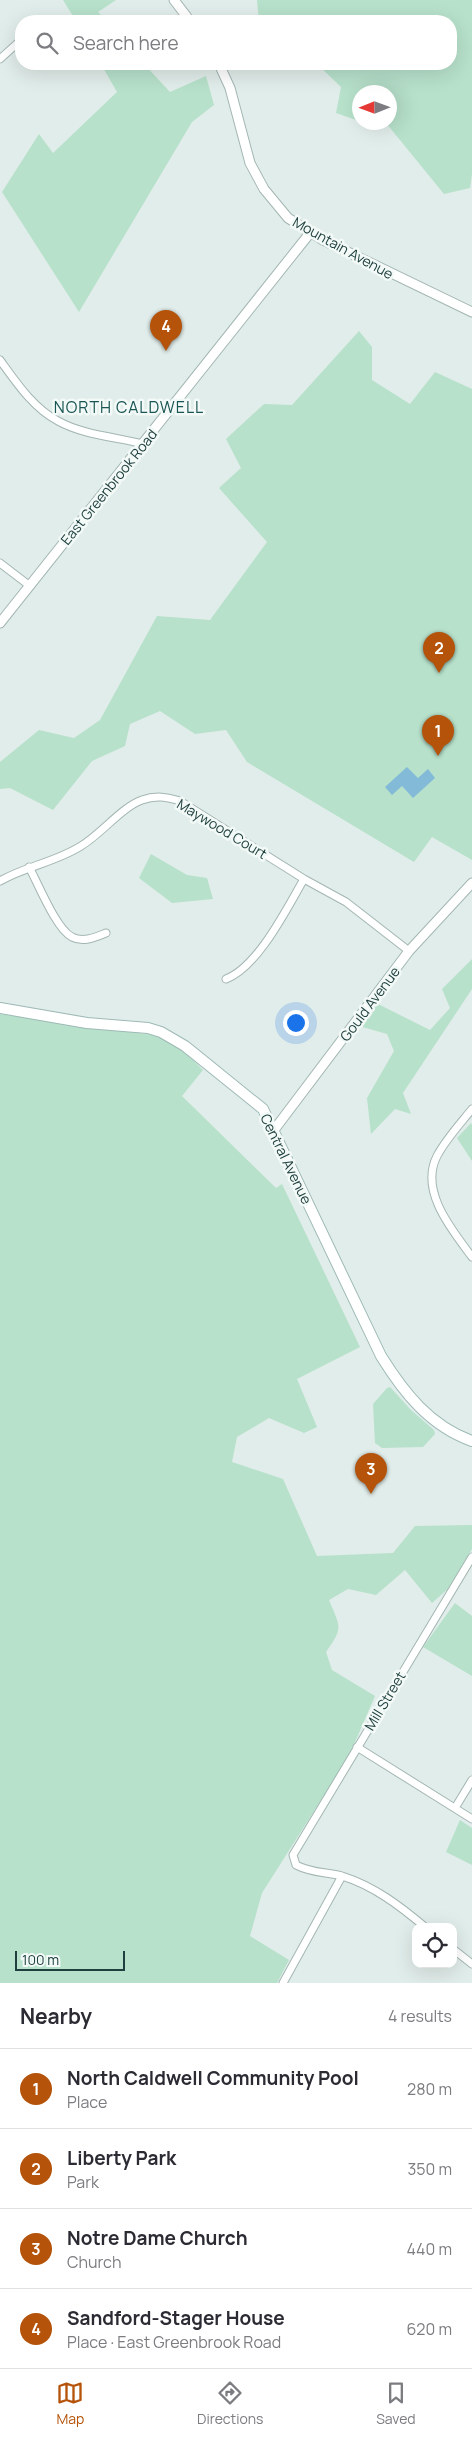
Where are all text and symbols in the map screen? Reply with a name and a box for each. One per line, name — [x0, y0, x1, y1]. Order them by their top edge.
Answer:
search box — [15, 15, 457, 70]
icon: search — [33, 29, 61, 57]
text: Search here — [73, 30, 179, 56]
north arrow — [352, 85, 397, 130]
street label: Mountain Avenue — [289, 212, 397, 283]
pin: 4 — [150, 310, 182, 351]
district label: NORTH CALDWELL — [54, 396, 204, 418]
street label: East Greenbrook Road — [56, 425, 161, 548]
pin: 2 — [423, 632, 455, 673]
pin: 1 — [422, 715, 454, 756]
street label: Maywood Court — [174, 794, 271, 863]
street label: Gould Avenue — [335, 963, 404, 1045]
your location — [283, 1010, 309, 1036]
street label: Central Avenue — [256, 1110, 317, 1207]
pin: 3 — [355, 1453, 387, 1494]
street label: Mill Street — [360, 1667, 410, 1734]
map controls — [412, 1923, 457, 1968]
button: locate — [412, 1923, 457, 1968]
scale bar — [15, 1948, 125, 1971]
text: 100 m — [22, 1950, 59, 1969]
text: Nearby — [20, 2002, 92, 2030]
text: 4 results — [388, 2005, 452, 2027]
text: North Caldwell Community Pool — [67, 2065, 359, 2091]
text: 1 — [32, 2078, 40, 2100]
text: 280 m — [407, 2078, 452, 2100]
text: Place — [67, 2091, 107, 2113]
text: Liberty Park — [67, 2145, 176, 2171]
text: 2 — [31, 2158, 41, 2180]
text: 350 m — [407, 2158, 452, 2180]
text: Park — [67, 2171, 99, 2193]
text: Notre Dame Church — [67, 2225, 248, 2251]
text: 3 — [31, 2238, 41, 2260]
text: 440 m — [406, 2238, 452, 2260]
text: Church — [67, 2251, 121, 2273]
text: Sandford-Stager House — [67, 2305, 285, 2331]
text: 4 — [31, 2318, 41, 2340]
text: 620 m — [406, 2318, 452, 2340]
text: Place · East Greenbrook Road — [67, 2331, 281, 2353]
tab: Map — [56, 2379, 84, 2428]
tab: Directions — [197, 2379, 263, 2428]
tab: Saved — [376, 2379, 416, 2428]

